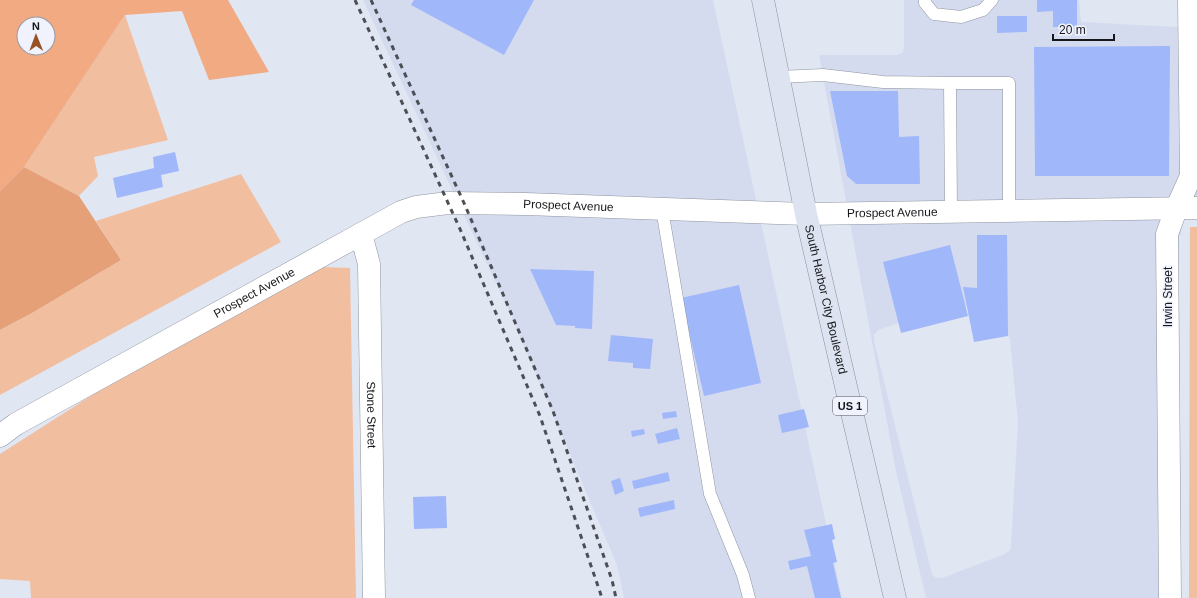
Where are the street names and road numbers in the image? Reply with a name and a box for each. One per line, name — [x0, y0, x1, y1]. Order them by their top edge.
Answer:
street label: Prospect Avenue — [523, 197, 614, 214]
street label: Prospect Avenue — [847, 205, 938, 220]
street label: South Harbor City Boulevard — [802, 223, 850, 376]
street label: Prospect Avenue — [211, 265, 298, 321]
street label: Irwin Street — [1161, 266, 1175, 327]
street label: Stone Street — [364, 381, 379, 449]
road number: US 1 — [833, 397, 867, 415]

